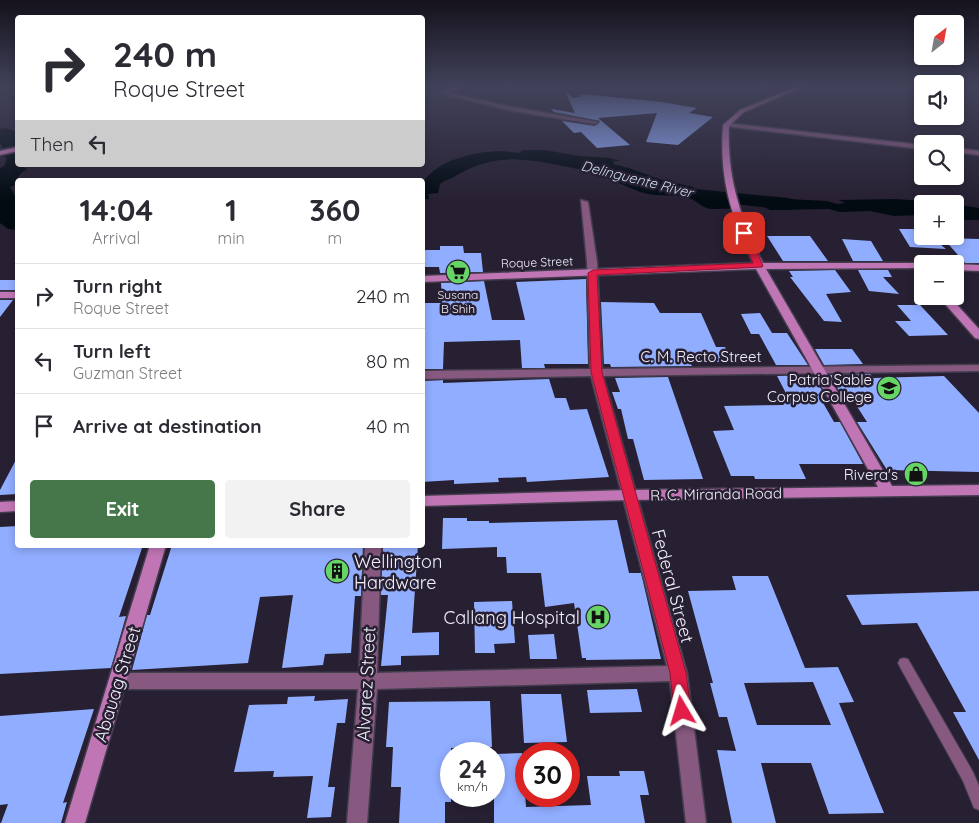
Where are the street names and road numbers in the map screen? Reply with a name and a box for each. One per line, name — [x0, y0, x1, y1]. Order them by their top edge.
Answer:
street label: Roque Street — [501, 253, 573, 271]
street label: C. M. Recto Street — [640, 347, 762, 366]
street label: R. C. Miranda Road — [650, 483, 782, 505]
street label: Federal Street — [647, 526, 699, 646]
street label: Abauag Street — [88, 623, 146, 745]
street label: Alvarez Street — [352, 626, 380, 742]

